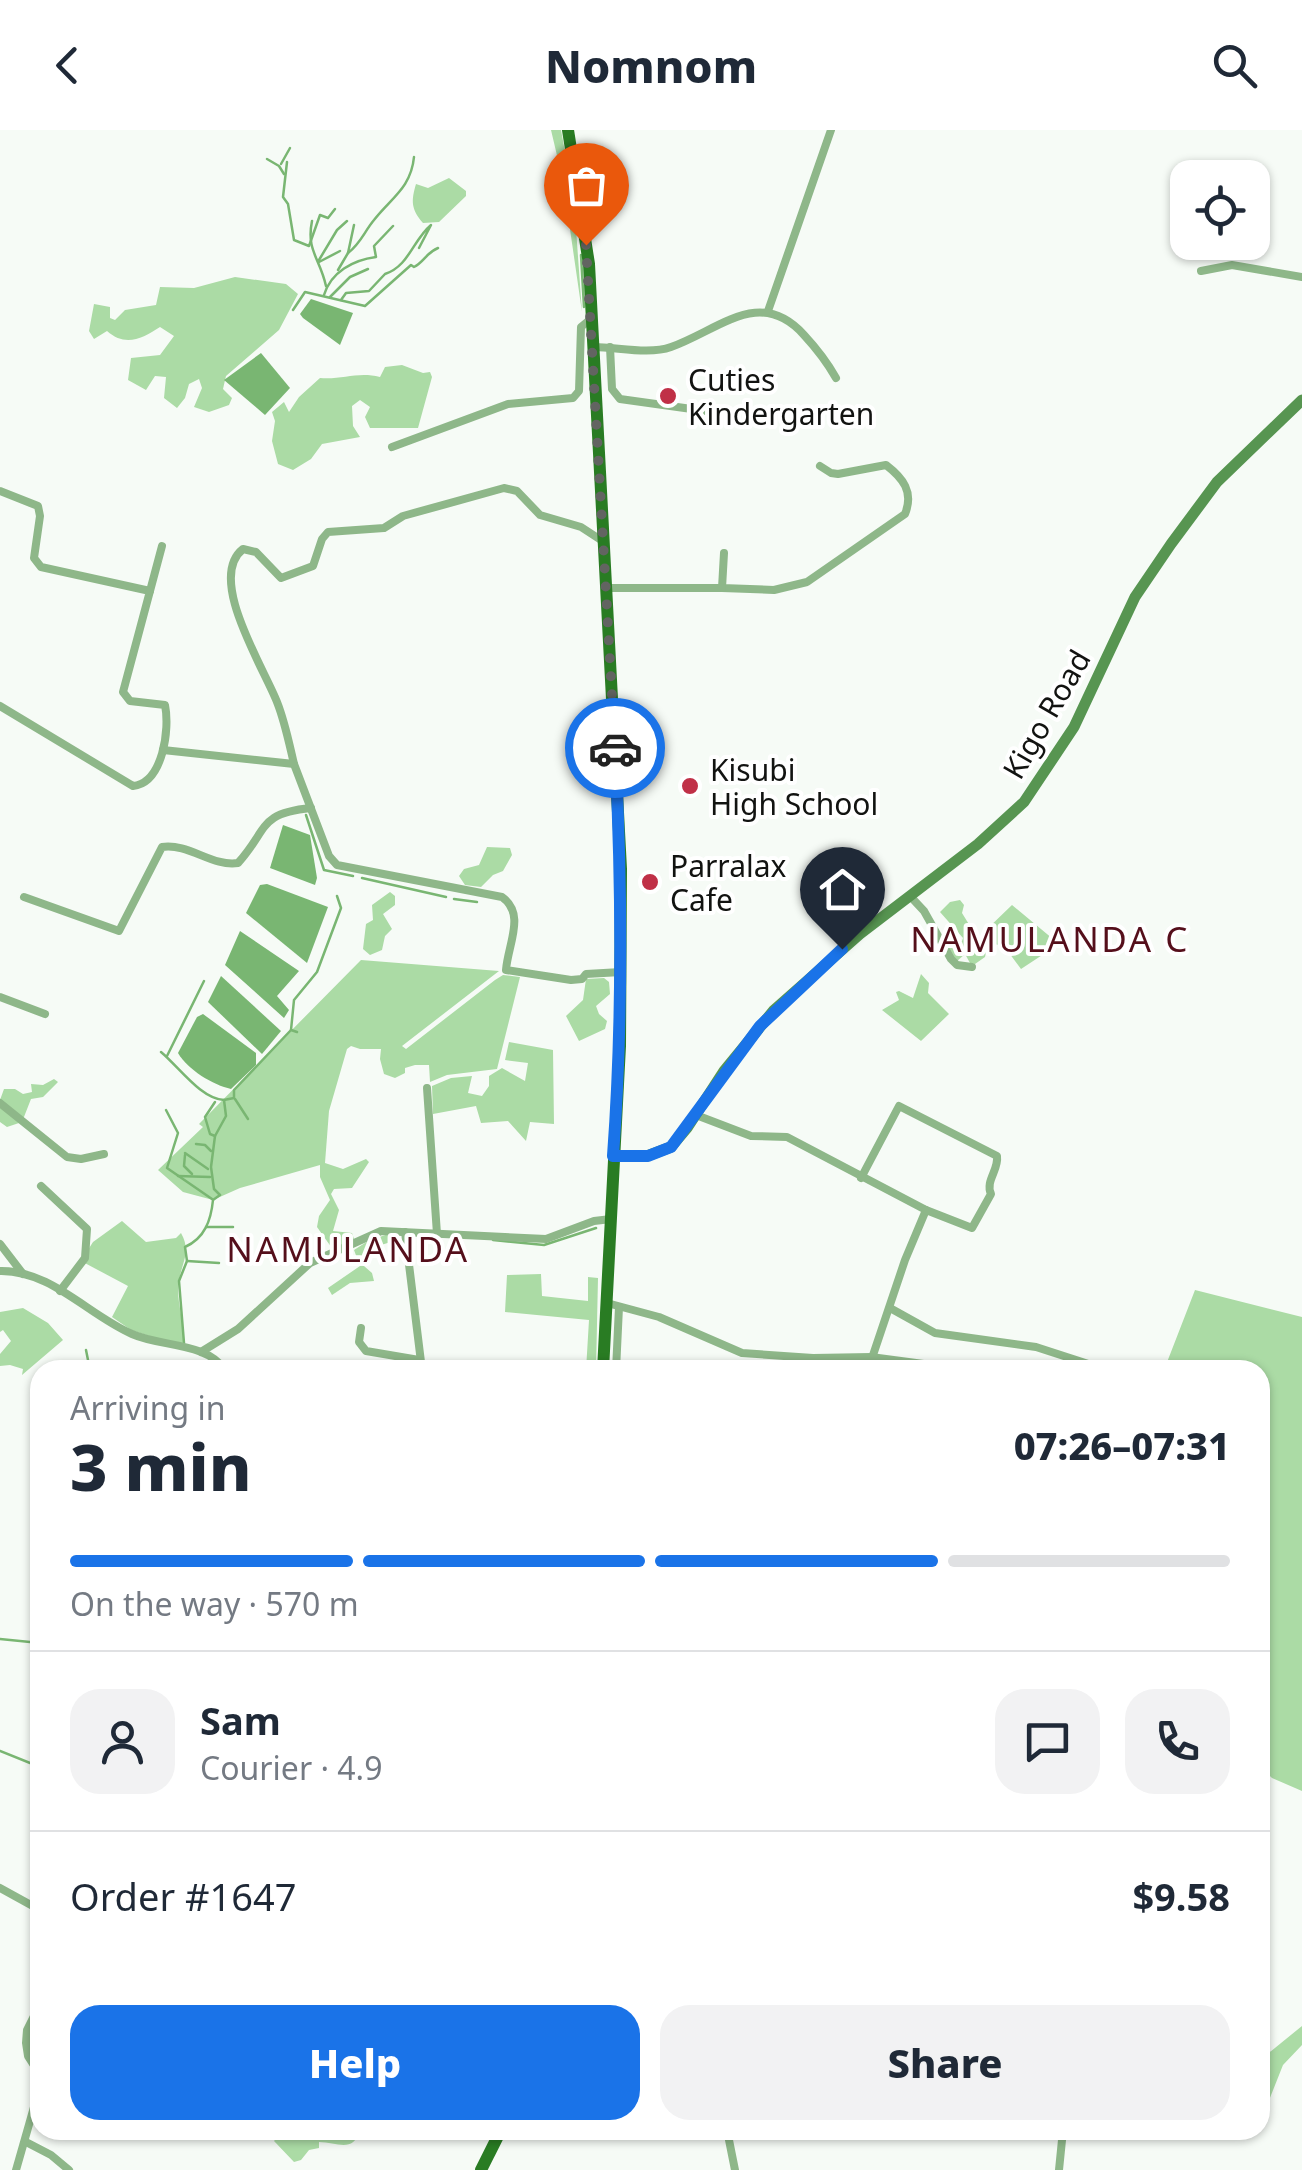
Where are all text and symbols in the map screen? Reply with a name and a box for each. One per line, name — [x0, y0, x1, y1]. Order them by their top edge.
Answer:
text: Nomnom — [545, 35, 757, 96]
icon: back — [40, 38, 95, 93]
icon: search — [1207, 38, 1262, 93]
pin — [544, 143, 629, 246]
icon: bag — [559, 158, 614, 213]
map controls — [1170, 160, 1270, 260]
button: locate — [1170, 160, 1270, 260]
place label: Cuties Kindergarten — [688, 359, 874, 434]
marker: Cuties Kindergarten — [657, 385, 679, 407]
street label: Kigo Road — [993, 642, 1099, 786]
courier — [565, 698, 665, 798]
icon: car — [588, 721, 643, 776]
place label: Kisubi High School — [710, 749, 878, 824]
marker: Kisubi High School — [679, 775, 701, 797]
place label: Parralax Cafe — [670, 845, 787, 920]
pin — [800, 847, 885, 950]
icon: home — [815, 862, 870, 917]
marker: Parralax Cafe — [639, 871, 661, 893]
district label: NAMULANDA C — [910, 915, 1190, 962]
district label: NAMULANDA — [226, 1225, 470, 1272]
text: Arriving in — [70, 1386, 225, 1429]
text: 07:26–07:31 — [1014, 1419, 1230, 1471]
text: 3 min — [70, 1422, 252, 1510]
text: On the way · 570 m — [70, 1582, 359, 1625]
button: person — [70, 1689, 175, 1794]
button: chat — [995, 1689, 1100, 1794]
button: phone — [1125, 1689, 1230, 1794]
text: Sam — [200, 1694, 281, 1746]
text: Courier · 4.9 — [200, 1746, 383, 1789]
text: Order #1647 — [70, 1870, 296, 1922]
text: $9.58 — [1132, 1870, 1230, 1922]
button: Help — [70, 2005, 640, 2120]
button: Share — [660, 2005, 1230, 2120]

